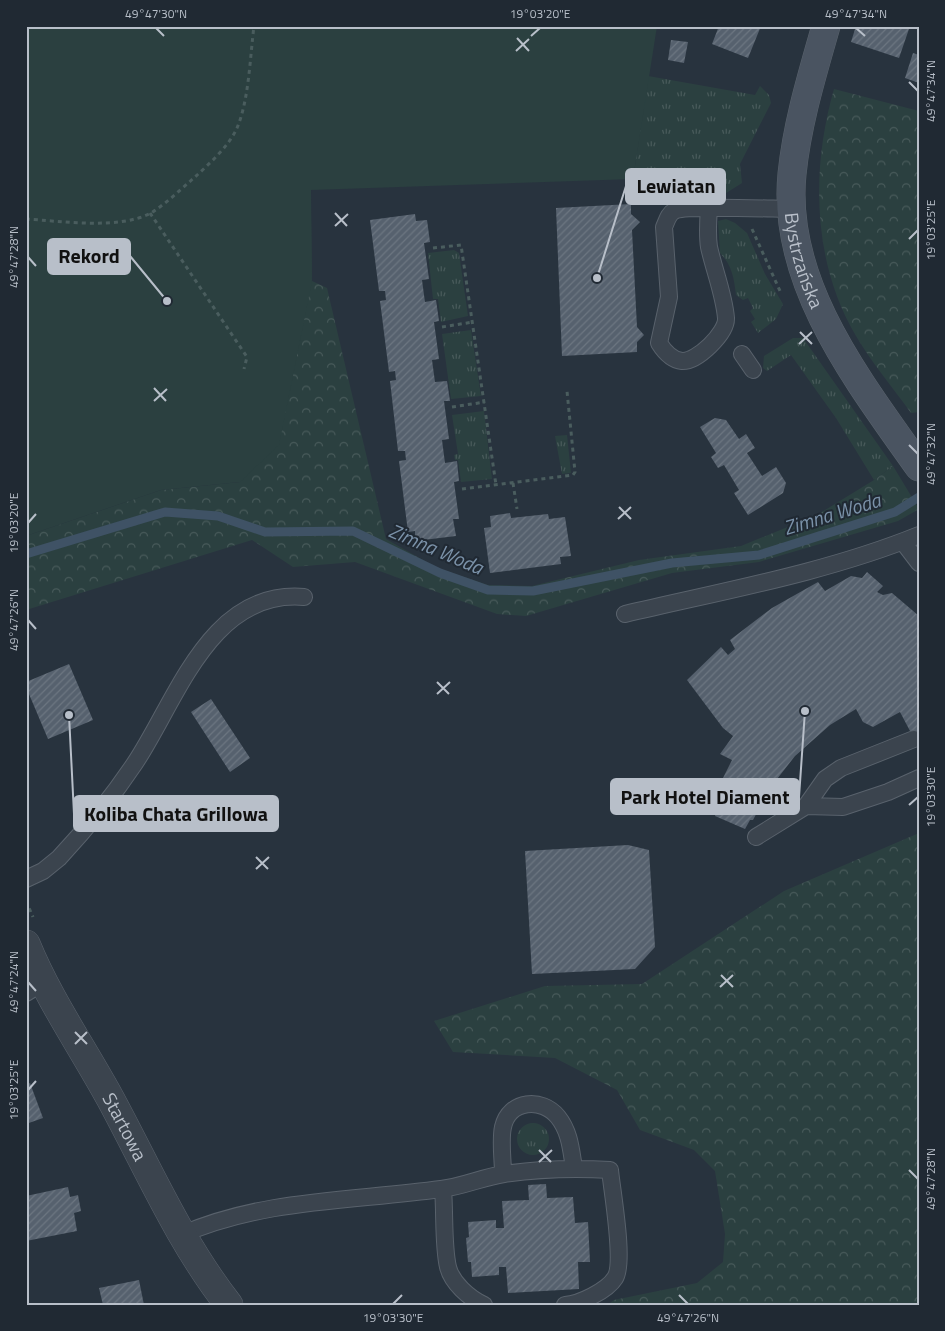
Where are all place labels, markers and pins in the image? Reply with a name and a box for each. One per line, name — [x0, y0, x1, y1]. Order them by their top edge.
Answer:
callout: Lewiatan — [626, 169, 725, 204]
callout: Rekord — [48, 239, 130, 274]
callout: Park Hotel Diament — [611, 779, 799, 814]
callout: Koliba Chata Grillowa — [74, 796, 278, 831]

